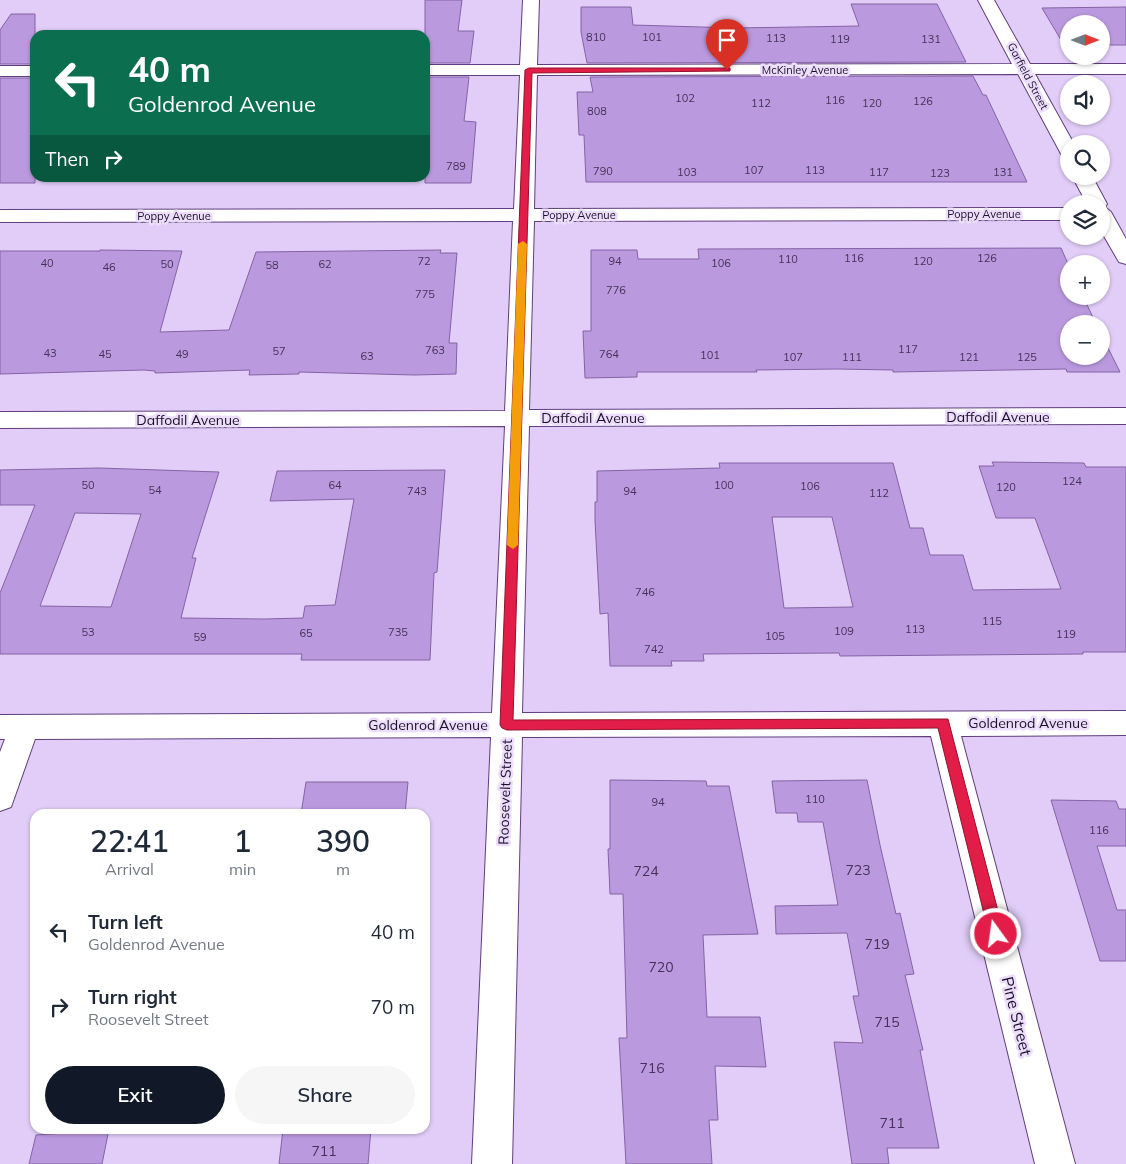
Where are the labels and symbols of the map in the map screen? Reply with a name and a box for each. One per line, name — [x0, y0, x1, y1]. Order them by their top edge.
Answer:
north arrow — [1060, 15, 1110, 65]
pin — [706, 19, 748, 70]
house number: 810 — [586, 30, 606, 44]
house number: 101 — [642, 30, 662, 44]
house number: 113 — [766, 31, 786, 45]
house number: 119 — [830, 32, 850, 46]
house number: 131 — [921, 32, 941, 46]
street label: Garfield Street — [1005, 40, 1052, 112]
street label: McKinley Avenue — [762, 63, 848, 77]
house number: 102 — [675, 91, 695, 105]
house number: 116 — [825, 93, 845, 107]
house number: 126 — [913, 94, 933, 108]
house number: 112 — [751, 96, 771, 110]
house number: 120 — [862, 96, 882, 110]
house number: 808 — [587, 104, 607, 118]
house number: 789 — [446, 159, 466, 173]
house number: 107 — [744, 163, 764, 177]
house number: 113 — [805, 163, 825, 177]
house number: 790 — [593, 164, 613, 178]
house number: 103 — [677, 165, 697, 179]
house number: 117 — [869, 165, 889, 179]
house number: 131 — [993, 165, 1013, 179]
house number: 123 — [930, 166, 950, 180]
street label: Poppy Avenue — [947, 207, 1021, 221]
street label: Poppy Avenue — [542, 208, 616, 222]
street label: Poppy Avenue — [137, 209, 211, 223]
house number: 116 — [844, 251, 864, 265]
house number: 126 — [977, 251, 997, 265]
house number: 110 — [778, 252, 798, 266]
house number: 72 — [417, 254, 431, 268]
house number: 94 — [608, 254, 622, 268]
house number: 120 — [913, 254, 933, 268]
house number: 40 — [40, 256, 54, 270]
house number: 106 — [711, 256, 731, 270]
house number: 50 — [160, 257, 174, 271]
house number: 62 — [318, 257, 332, 271]
house number: 58 — [265, 258, 279, 272]
house number: 46 — [102, 260, 116, 274]
house number: 776 — [606, 283, 626, 297]
house number: 775 — [415, 287, 435, 301]
house number: 117 — [898, 342, 918, 356]
house number: 763 — [425, 343, 445, 357]
house number: 57 — [272, 344, 286, 358]
house number: 43 — [43, 346, 57, 360]
house number: 45 — [98, 347, 112, 361]
house number: 49 — [175, 347, 189, 361]
house number: 764 — [599, 347, 619, 361]
house number: 101 — [700, 348, 720, 362]
house number: 63 — [360, 349, 374, 363]
house number: 107 — [783, 350, 803, 364]
house number: 111 — [842, 350, 862, 364]
house number: 121 — [959, 350, 979, 364]
house number: 125 — [1017, 350, 1037, 364]
street label: Daffodil Avenue — [946, 408, 1050, 426]
street label: Daffodil Avenue — [541, 409, 645, 427]
street label: Daffodil Avenue — [136, 411, 240, 429]
house number: 124 — [1062, 474, 1082, 488]
house number: 50 — [81, 478, 95, 492]
house number: 64 — [328, 478, 342, 492]
house number: 100 — [714, 478, 734, 492]
house number: 106 — [800, 479, 820, 493]
house number: 120 — [996, 480, 1016, 494]
house number: 54 — [148, 483, 162, 497]
house number: 743 — [407, 484, 427, 498]
house number: 94 — [623, 484, 637, 498]
house number: 112 — [869, 486, 889, 500]
house number: 746 — [635, 585, 655, 599]
house number: 115 — [982, 614, 1002, 628]
house number: 113 — [905, 622, 925, 636]
house number: 109 — [834, 624, 854, 638]
house number: 53 — [81, 625, 95, 639]
house number: 735 — [388, 625, 408, 639]
house number: 65 — [299, 626, 313, 640]
house number: 119 — [1056, 627, 1076, 641]
house number: 105 — [765, 629, 785, 643]
house number: 59 — [193, 630, 207, 644]
house number: 742 — [644, 642, 664, 656]
street label: Goldenrod Avenue — [968, 714, 1088, 732]
street label: Goldenrod Avenue — [368, 716, 488, 734]
street label: Roosevelt Street — [494, 739, 516, 845]
house number: 110 — [805, 792, 825, 806]
house number: 94 — [651, 795, 665, 809]
house number: 116 — [1089, 823, 1109, 837]
house number: 723 — [845, 861, 871, 879]
house number: 724 — [633, 862, 659, 880]
position arrow — [969, 907, 1021, 959]
house number: 719 — [864, 935, 890, 953]
house number: 720 — [648, 958, 674, 976]
street label: Pine Street — [998, 974, 1037, 1058]
house number: 715 — [874, 1013, 900, 1031]
house number: 716 — [639, 1059, 665, 1077]
house number: 711 — [879, 1114, 905, 1132]
house number: 711 — [311, 1142, 337, 1160]

